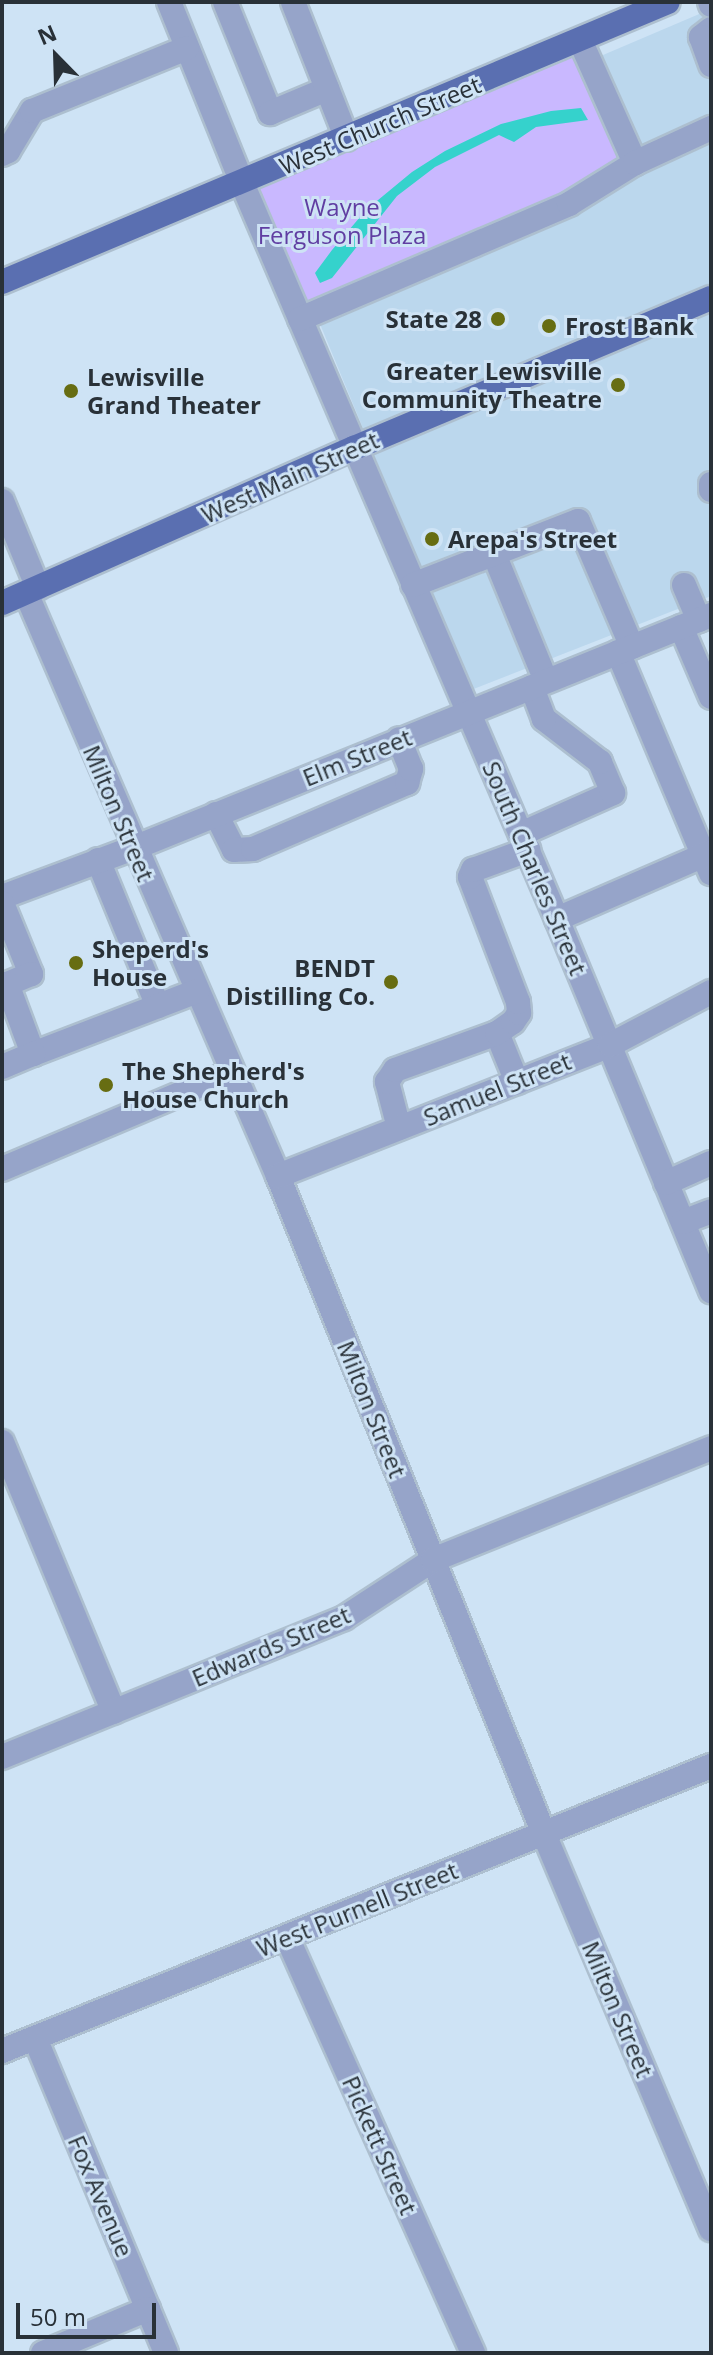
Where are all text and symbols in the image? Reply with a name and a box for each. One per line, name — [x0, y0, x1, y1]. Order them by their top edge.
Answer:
north arrow — [16, 16, 96, 96]
text: N — [33, 17, 61, 51]
street label: West Church Street — [275, 70, 485, 180]
park label: Wayne Ferguson Plaza — [258, 193, 426, 249]
place label: State 28 — [386, 305, 482, 333]
marker: State 28 — [489, 310, 507, 328]
place label: Frost Bank — [565, 312, 694, 340]
marker: Frost Bank — [540, 317, 558, 335]
place label: Greater Lewisville Community Theatre — [362, 357, 602, 413]
place label: Lewisville Grand Theater — [87, 363, 261, 419]
marker: Greater Lewisville Community Theatre — [609, 376, 627, 394]
marker: Lewisville Grand Theater — [62, 382, 80, 400]
street label: West Main Street — [197, 425, 383, 529]
place label: Arepa's Street — [448, 525, 617, 553]
marker: Arepa's Street — [423, 530, 441, 548]
street label: Elm Street — [298, 722, 416, 792]
street label: Milton Street — [77, 741, 161, 885]
street label: South Charles Street — [477, 757, 593, 979]
place label: Sheperd's House — [92, 935, 209, 991]
marker: Sheperd's House — [67, 954, 85, 972]
place label: BENDT Distilling Co. — [226, 954, 375, 1010]
marker: BENDT Distilling Co. — [382, 973, 400, 991]
street label: Samuel Street — [419, 1046, 575, 1132]
place label: The Shepherd's House Church — [122, 1057, 305, 1113]
marker: The Shepherd's House Church — [97, 1076, 115, 1094]
street label: Milton Street — [332, 1337, 412, 1481]
street label: Edwards Street — [188, 1600, 354, 1692]
street label: West Purnell Street — [252, 1855, 462, 1963]
street label: Milton Street — [576, 1937, 660, 2081]
street label: Pickett Street — [337, 2071, 423, 2219]
street label: Fox Avenue — [63, 2131, 139, 2261]
scale bar — [20, 2287, 160, 2337]
text: 50 m — [30, 2300, 86, 2333]

